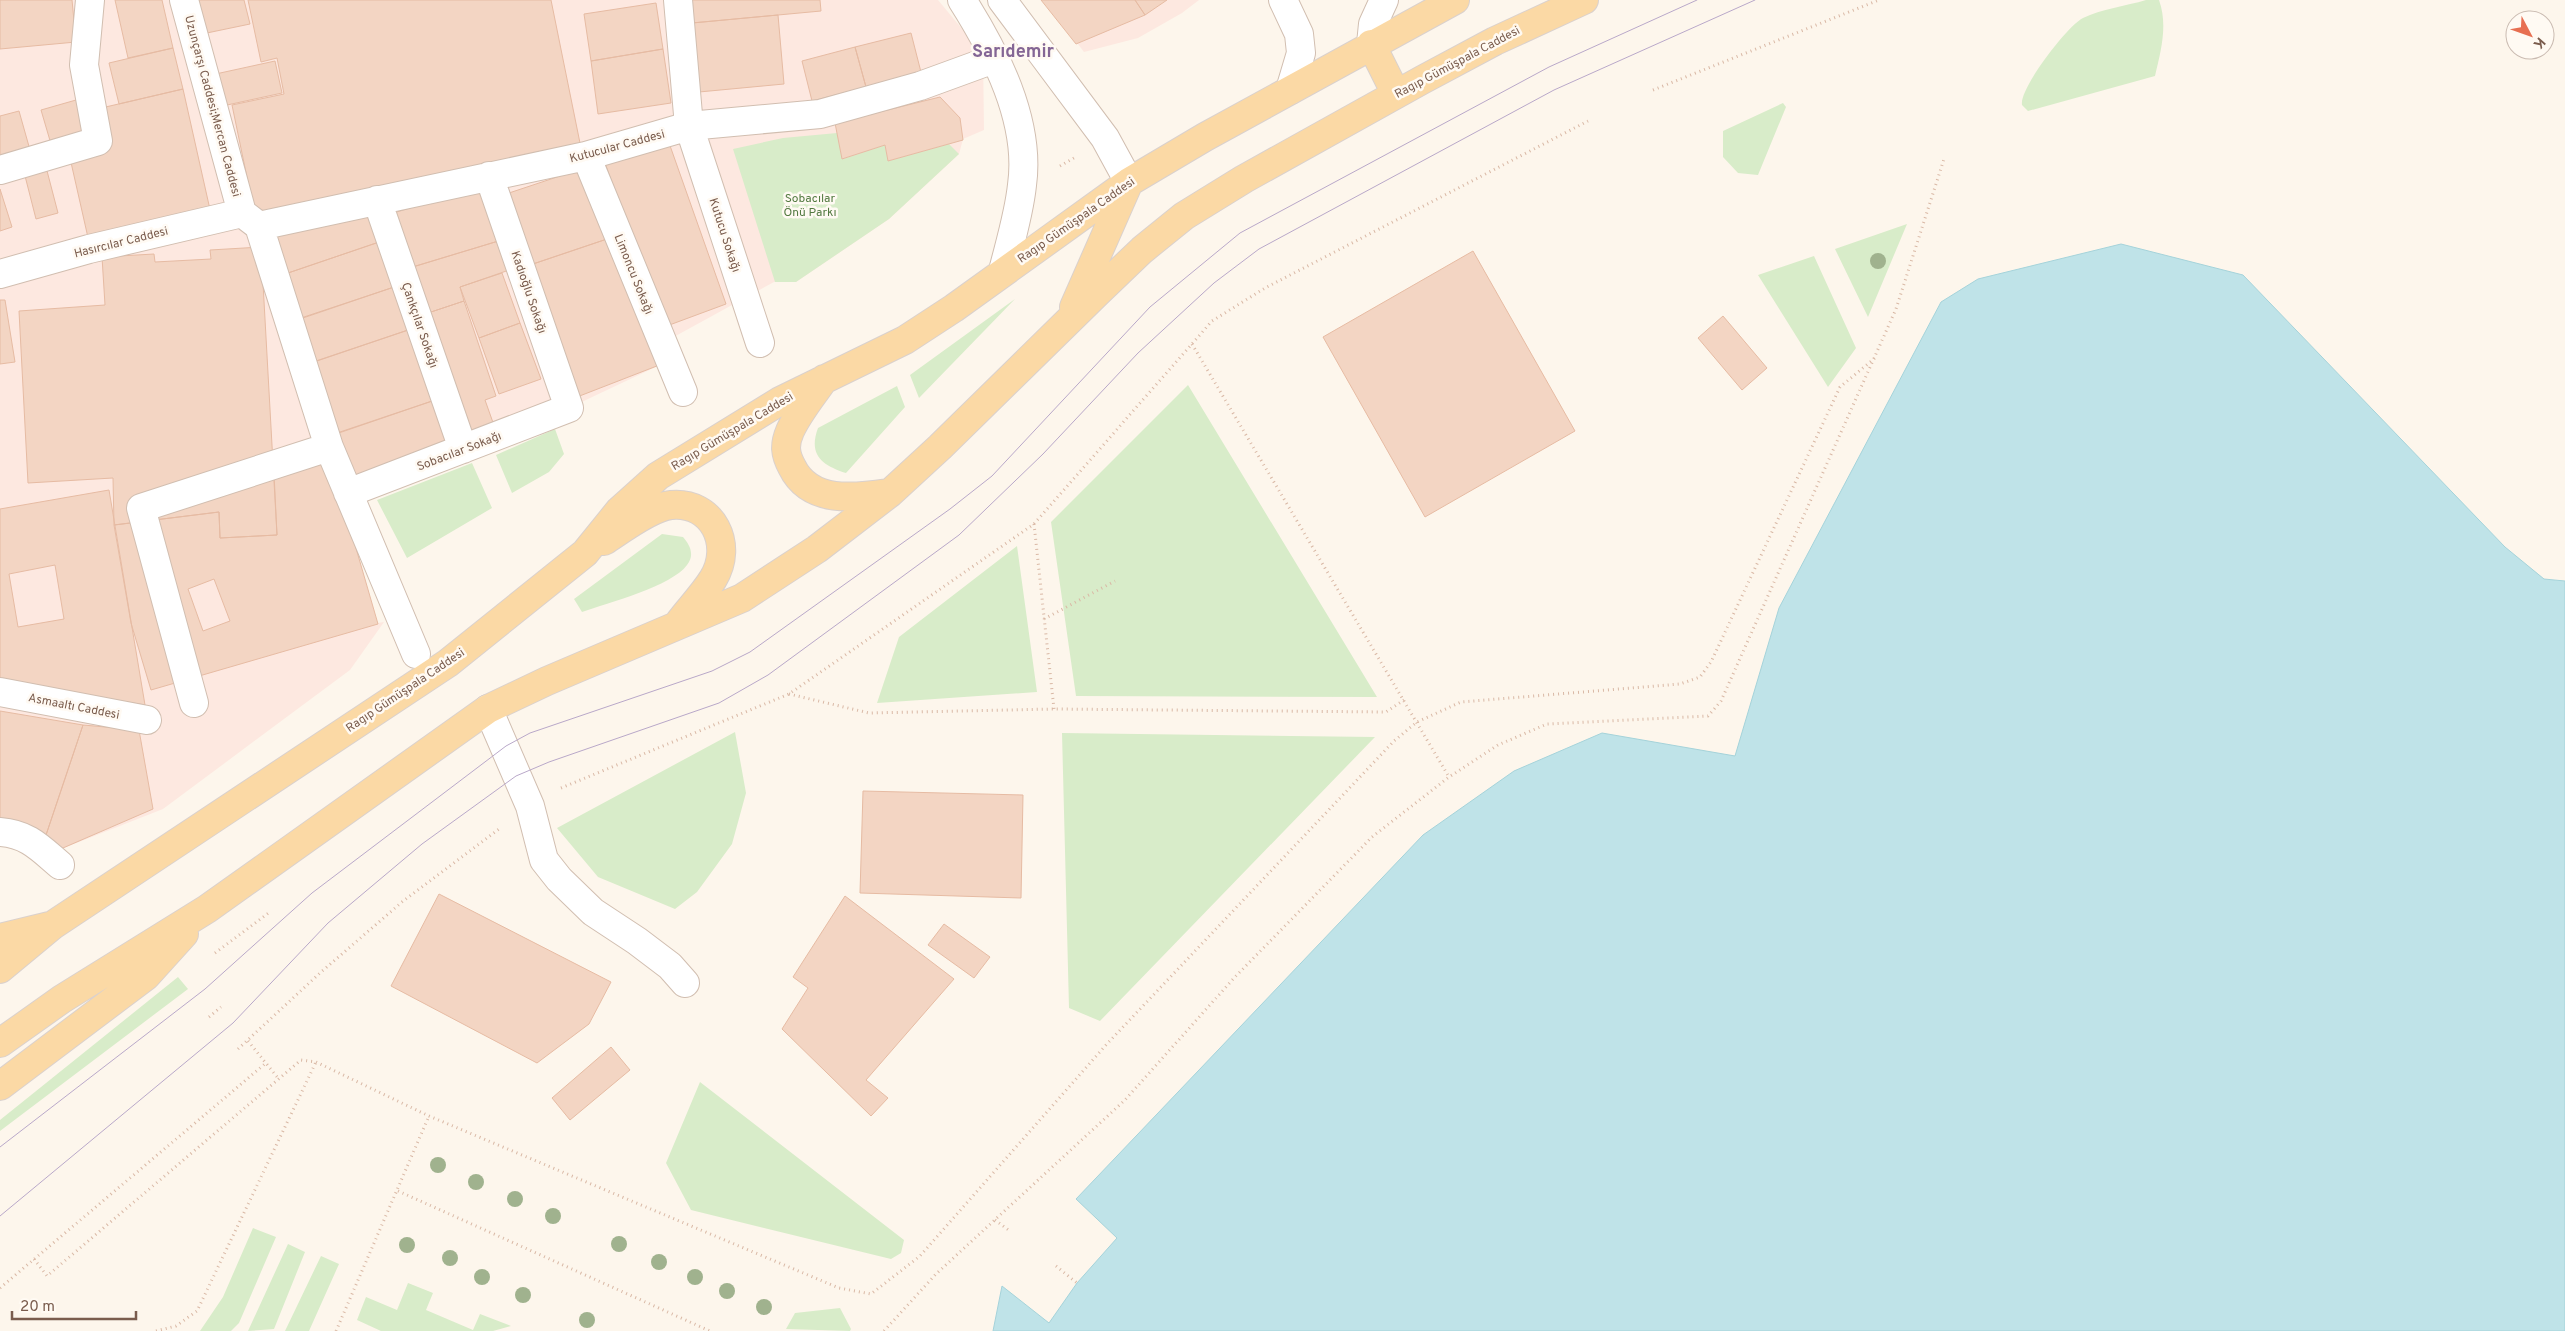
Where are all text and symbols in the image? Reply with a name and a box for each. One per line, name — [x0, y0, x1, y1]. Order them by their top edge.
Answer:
north arrow — [2505, 10, 2555, 60]
street label: Uzunçarşı Caddesi;Mercan Caddesi — [180, 14, 244, 199]
street label: Ragıp Gümüşpala Caddesi — [1392, 23, 1523, 103]
text: K — [2529, 33, 2548, 52]
district label: Sarıdemir — [972, 41, 1055, 64]
street label: Kutucular Caddesi — [568, 127, 667, 167]
street label: Ragıp Gümüşpala Caddesi — [1015, 174, 1138, 267]
park label: Sobacılar Önü Parkı — [783, 191, 837, 221]
street label: Kutucu Sokağı — [705, 196, 744, 274]
street label: Hasırcılar Caddesi — [73, 224, 170, 262]
street label: Limoncu Sokağı — [610, 232, 656, 317]
street label: Kadıoğlu Sokağı — [506, 249, 550, 336]
street label: Çankçılar Sokağı — [397, 281, 441, 370]
street label: Ragıp Gümüşpala Caddesi — [668, 389, 797, 475]
street label: Sobacılar Sokağı — [415, 428, 504, 475]
street label: Ragıp Gümüşpala Caddesi — [343, 645, 468, 737]
street label: Asmaaltı Caddesi — [27, 690, 121, 724]
scale bar — [12, 1288, 136, 1320]
text: 20 m — [20, 1298, 55, 1317]

